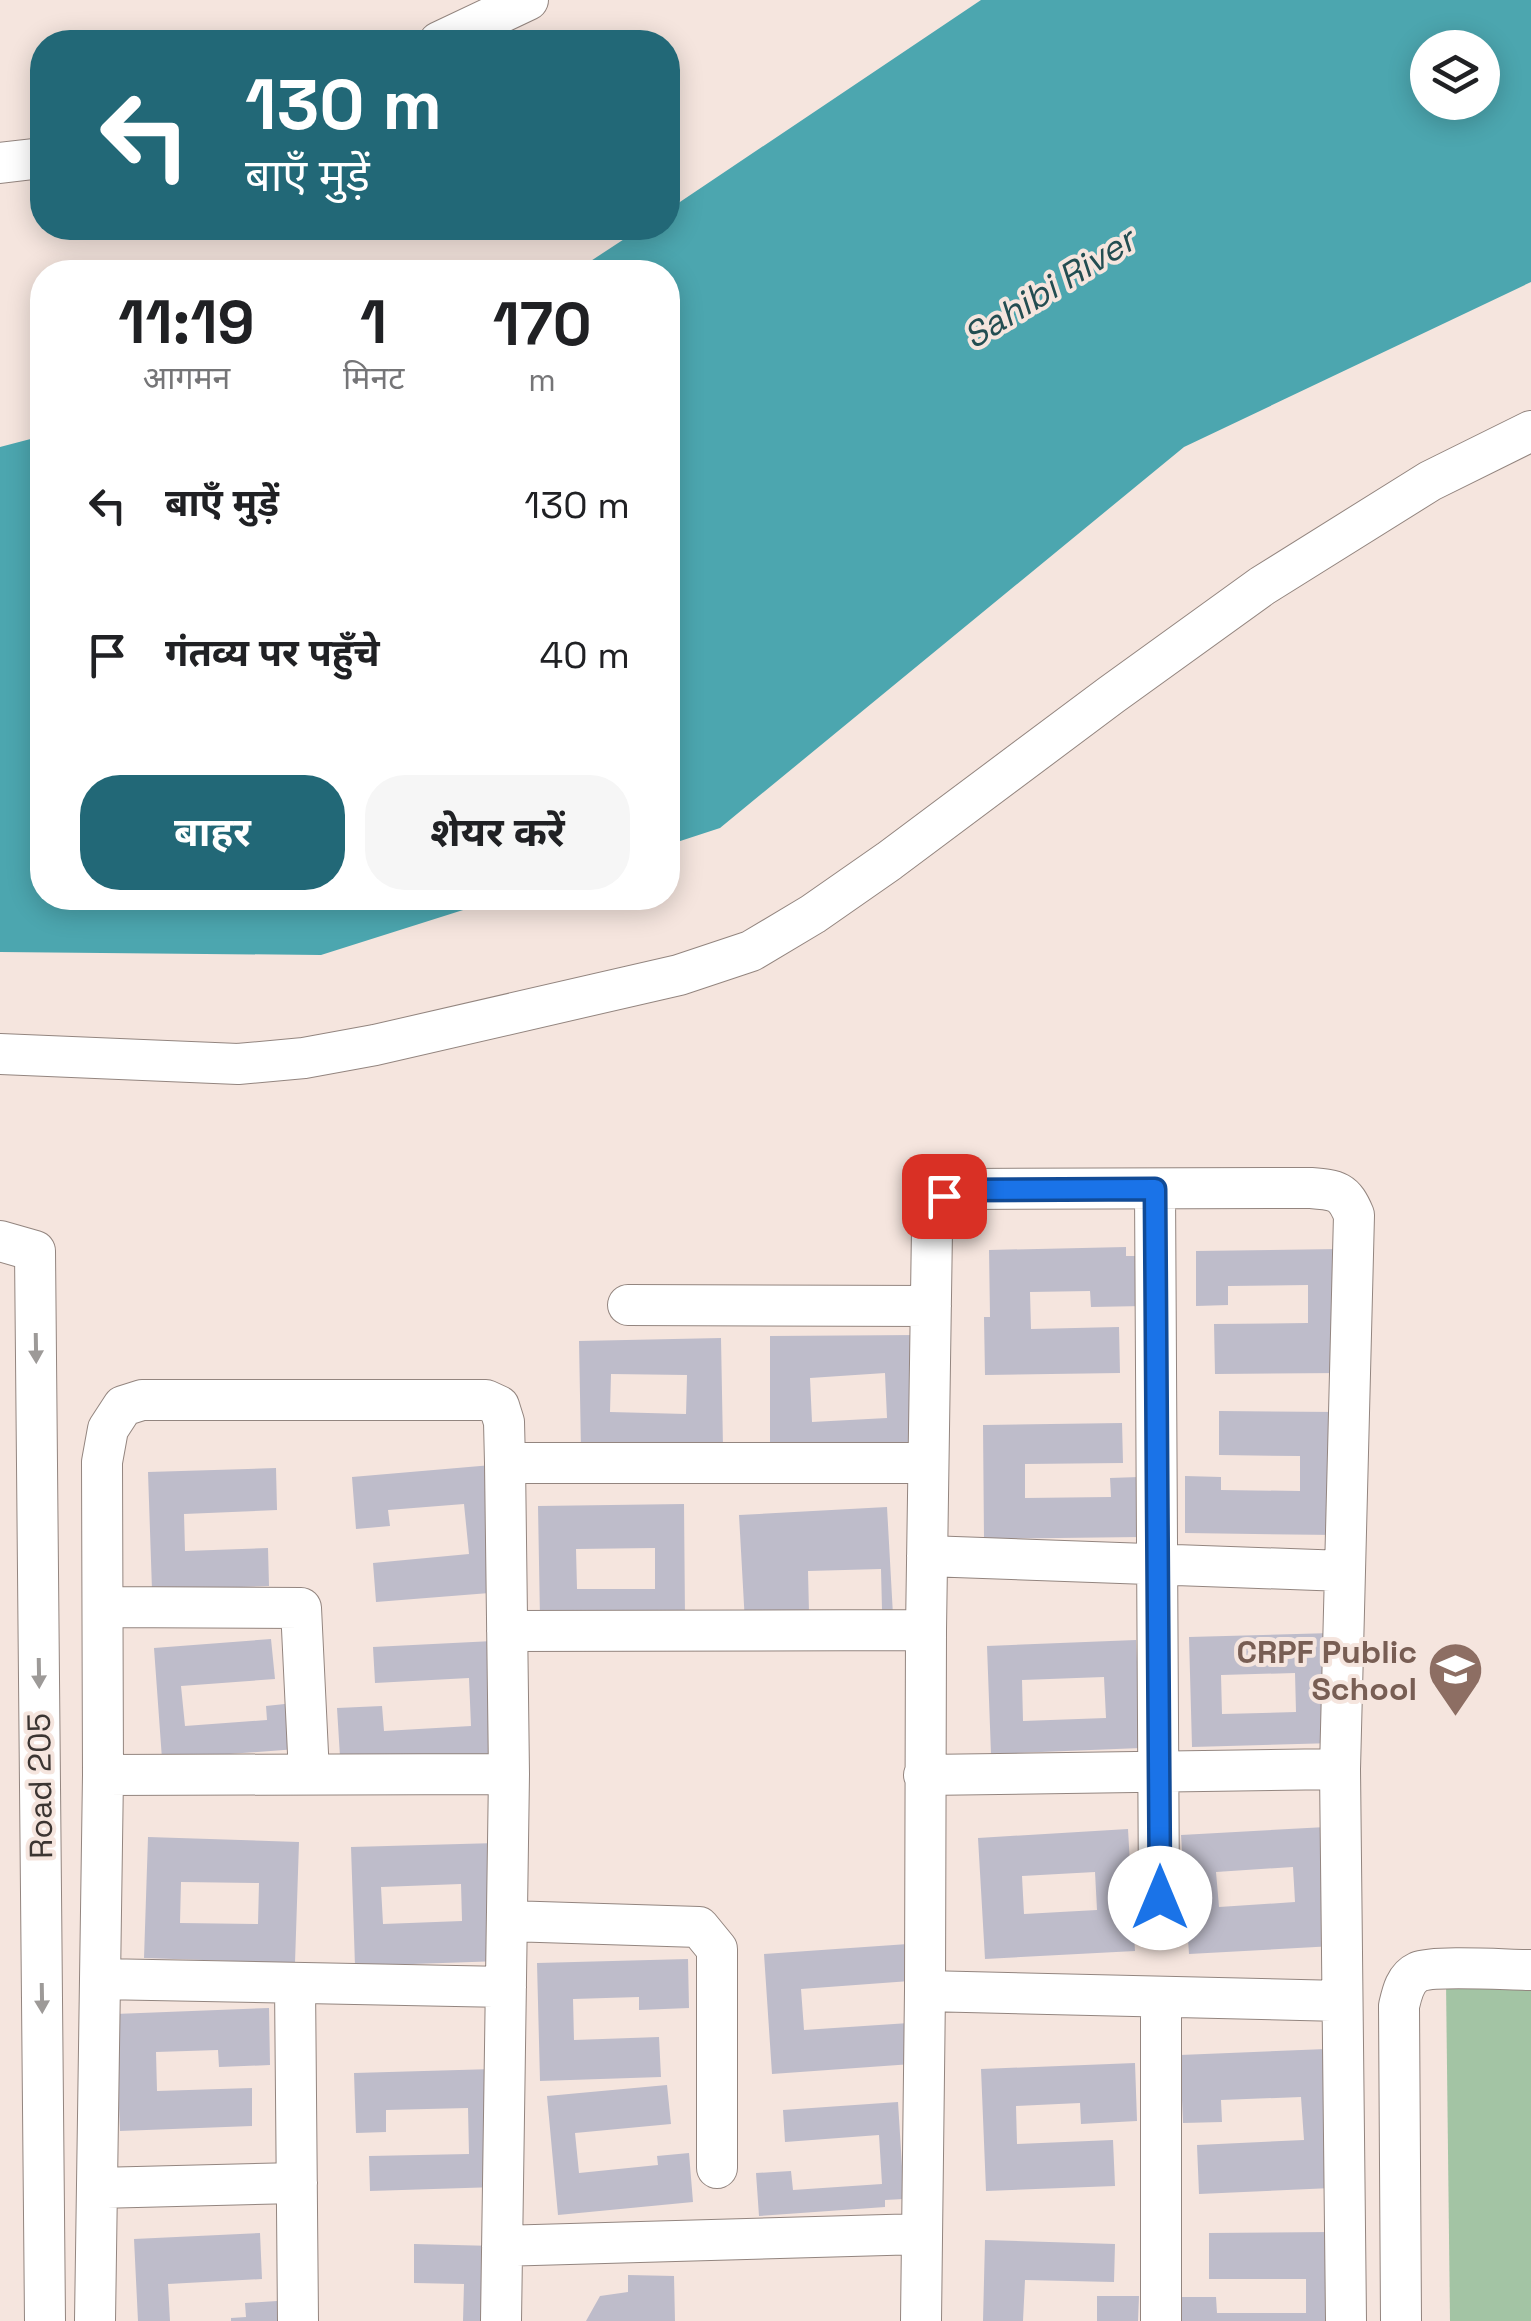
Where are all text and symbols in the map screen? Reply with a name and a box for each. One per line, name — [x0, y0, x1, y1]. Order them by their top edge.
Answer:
map controls — [1410, 30, 1500, 120]
button: layers — [1410, 30, 1500, 120]
text: 130 m — [245, 60, 442, 149]
icon: left — [80, 70, 210, 200]
text: बाएँ मुड़ें — [245, 147, 370, 204]
water label: Sahibi River — [955, 216, 1146, 358]
text: 11:19 — [118, 284, 255, 361]
text: 1 — [360, 284, 387, 361]
text: 170 — [493, 286, 592, 363]
text: आगमन — [143, 358, 230, 398]
text: मिनट — [343, 358, 404, 398]
text: m — [528, 360, 556, 400]
icon: left — [80, 478, 135, 533]
text: बाएँ मुड़ें — [165, 479, 279, 527]
text: 130 m — [524, 481, 630, 529]
icon: arrive — [80, 628, 135, 683]
text: गंतव्य पर पहुँचे — [165, 629, 380, 677]
text: 40 m — [539, 631, 630, 679]
button: बाहर — [80, 775, 345, 890]
button: शेयर करें — [365, 775, 630, 890]
pin — [902, 1154, 987, 1239]
icon: arrive — [917, 1169, 972, 1224]
one-way arrow — [28, 1333, 44, 1365]
place label: CRPF Public School — [1236, 1632, 1417, 1709]
school or university icon: CRPF Public School — [1426, 1640, 1486, 1719]
one-way arrow — [31, 1658, 47, 1690]
street label: Road 205 — [19, 1713, 61, 1859]
position arrow — [1108, 1846, 1212, 1950]
one-way arrow — [34, 1983, 50, 2015]

